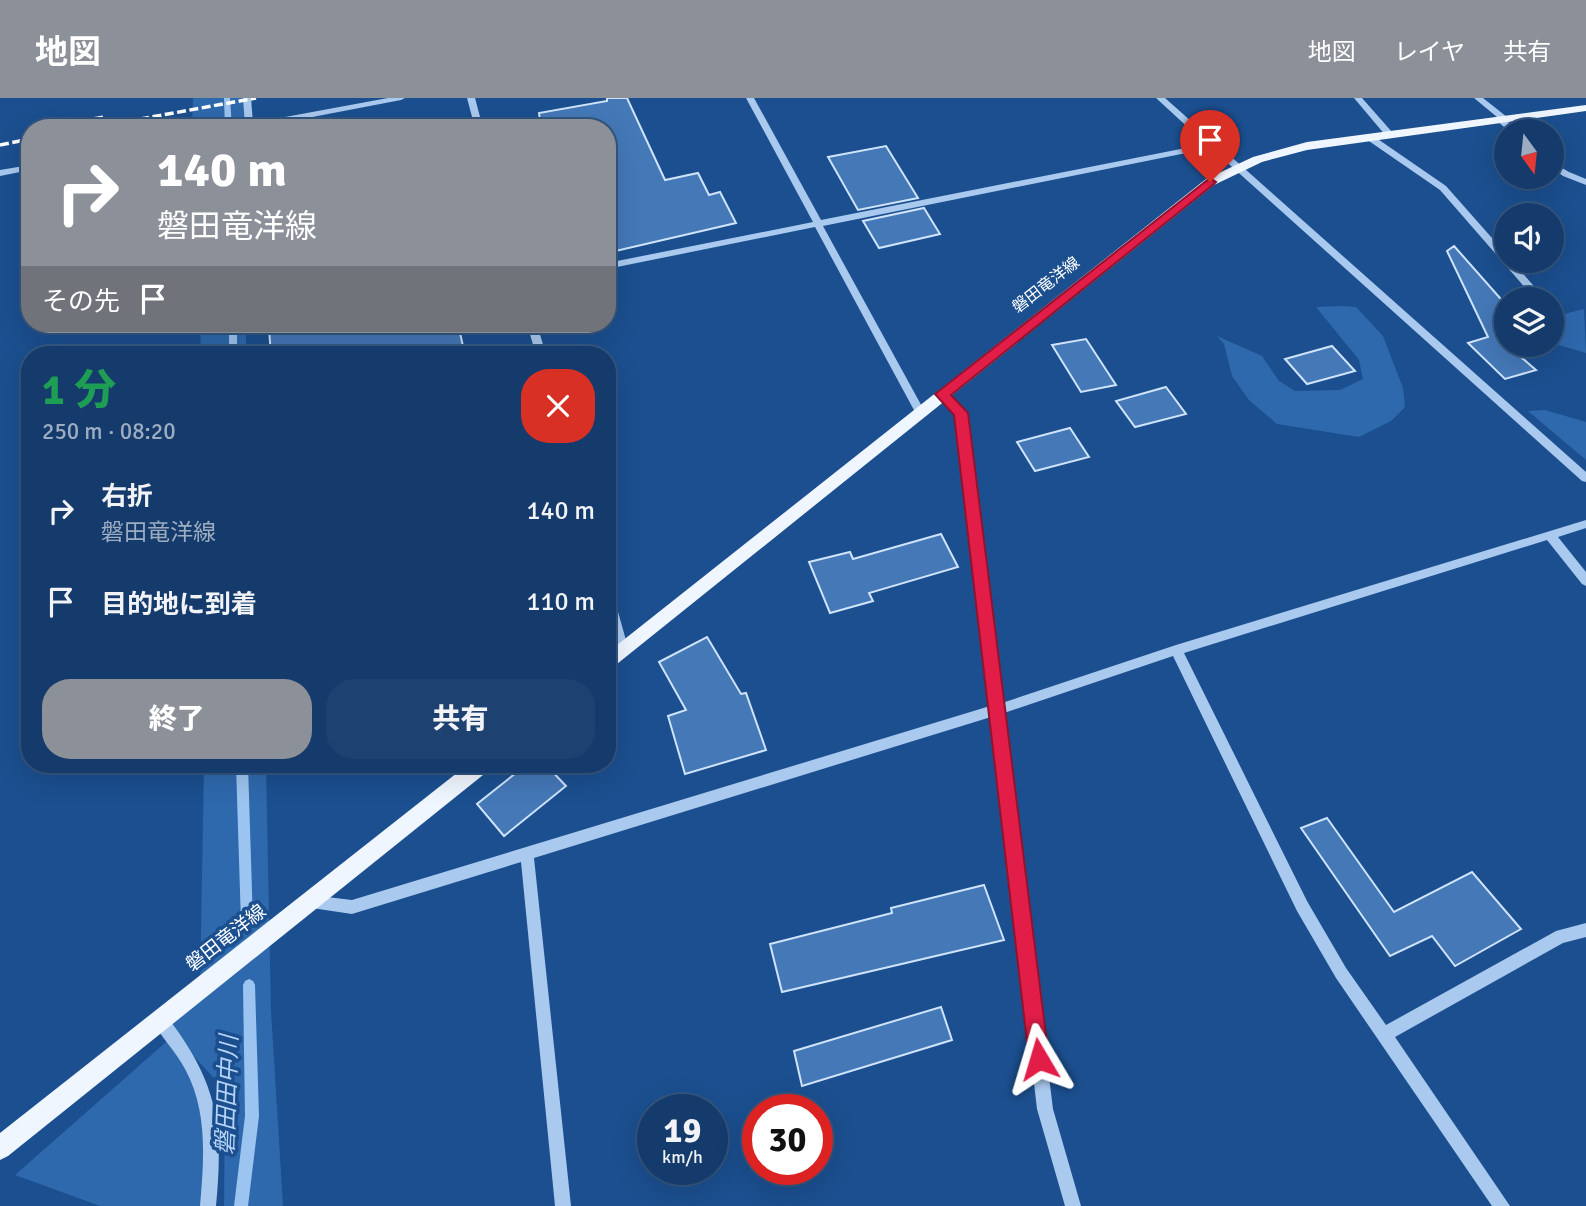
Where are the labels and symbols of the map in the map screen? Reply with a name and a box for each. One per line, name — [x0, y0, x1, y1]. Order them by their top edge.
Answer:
pin — [1180, 110, 1240, 182]
north arrow — [1494, 119, 1564, 189]
street label: 磐田竜洋線 — [1008, 252, 1084, 318]
street label: 磐田竜洋線 — [181, 899, 271, 977]
position arrow — [1002, 1022, 1076, 1096]
water label: 磐田田中川 — [210, 1032, 244, 1155]
speed limit sign: 30 — [742, 1094, 833, 1185]

